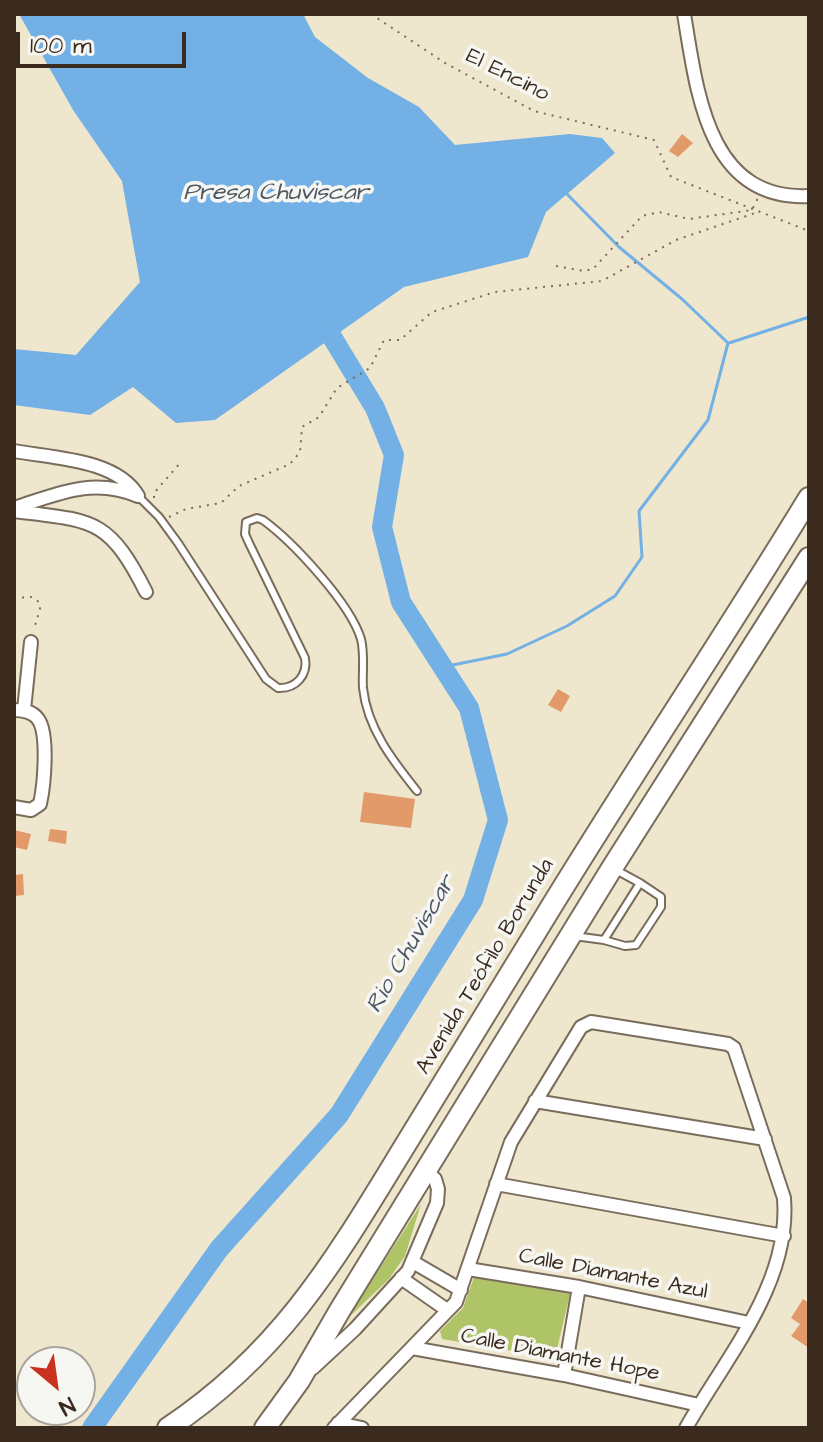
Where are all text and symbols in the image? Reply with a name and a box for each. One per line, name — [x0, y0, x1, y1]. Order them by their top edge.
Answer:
scale bar — [20, 16, 190, 66]
text: 100 m — [30, 29, 92, 63]
street label: El Encino — [461, 44, 553, 108]
water label: Presa Chuviscar — [183, 180, 369, 208]
street label: Avenida Teófilo Borunda — [411, 854, 561, 1080]
water label: Rio Chuviscar — [361, 871, 463, 1019]
street label: Calle Diamante Azul — [516, 1244, 710, 1306]
street label: Calle Diamante Hope — [458, 1324, 662, 1388]
north arrow — [16, 1346, 96, 1426]
text: N — [53, 1389, 80, 1423]

